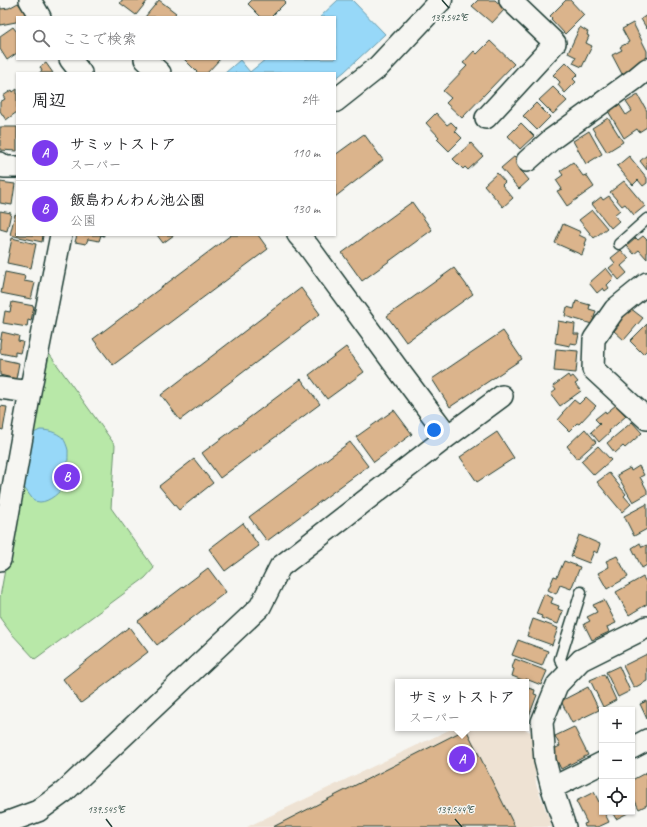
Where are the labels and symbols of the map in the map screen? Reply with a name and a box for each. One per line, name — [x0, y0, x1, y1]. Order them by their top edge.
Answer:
text: 139.542°E — [430, 11, 469, 24]
your location — [424, 420, 444, 440]
pin: B — [54, 462, 80, 492]
pin: A — [449, 744, 475, 774]
text: 139.545°E — [87, 803, 126, 816]
text: 139.544°E — [436, 803, 475, 816]

